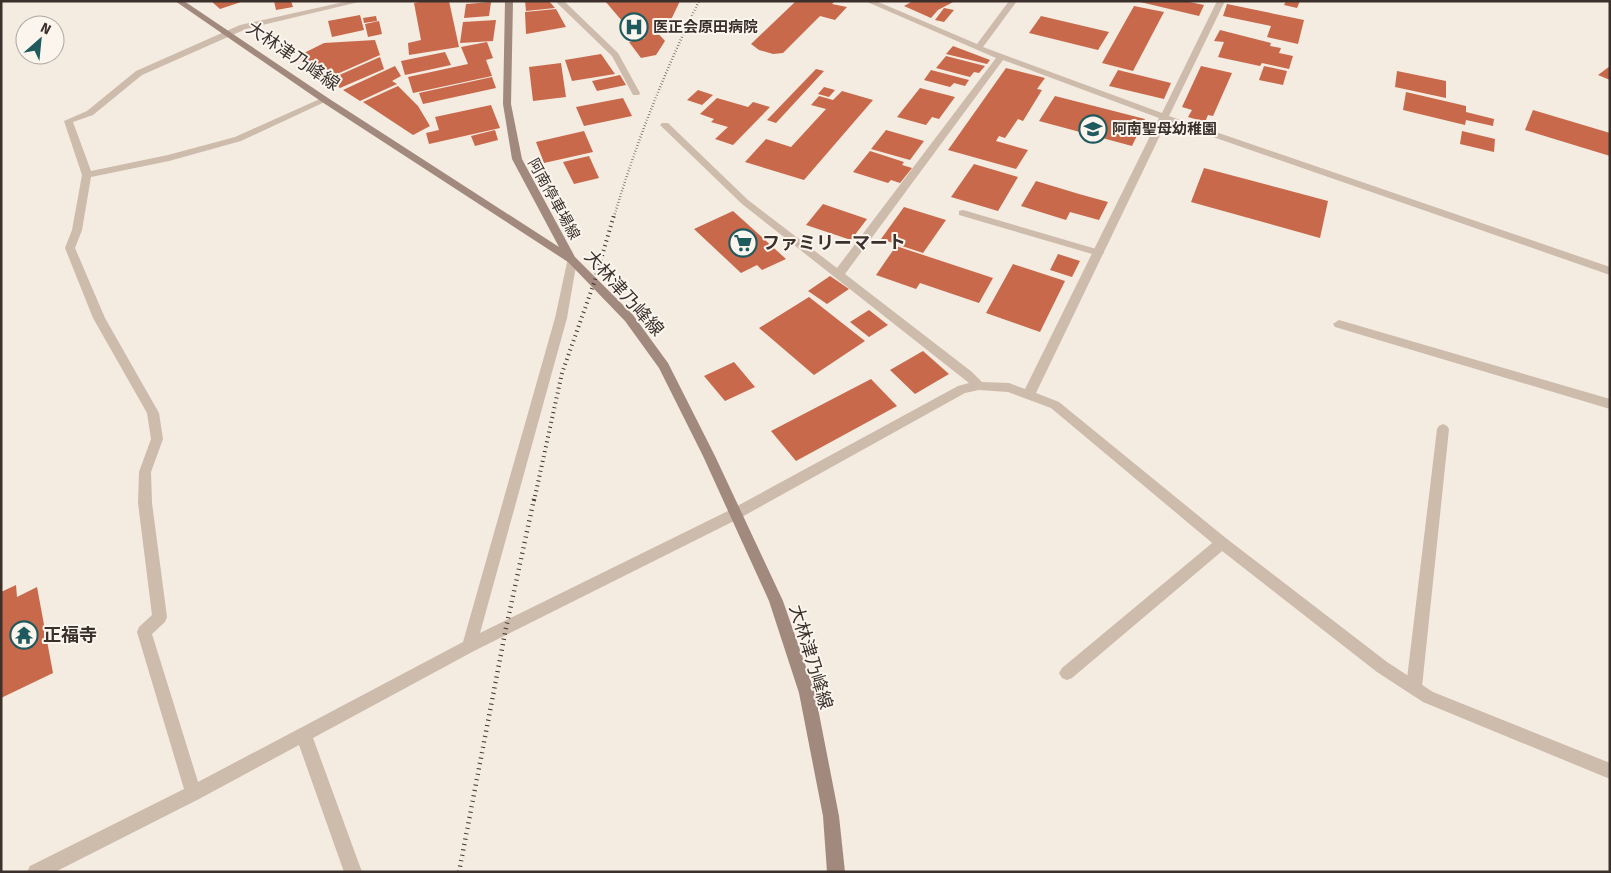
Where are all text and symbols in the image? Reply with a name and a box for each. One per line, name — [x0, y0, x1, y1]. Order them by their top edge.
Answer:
hospital icon: 医正会原田病院 — [619, 12, 649, 42]
north arrow — [15, 15, 65, 65]
street label: 大林津乃峰線 — [242, 17, 344, 95]
place label: 医正会原田病院 — [653, 18, 758, 36]
text: N — [38, 19, 54, 39]
school or university icon: 阿南聖母幼稚園 — [1078, 114, 1108, 144]
place label: 阿南聖母幼稚園 — [1112, 120, 1217, 138]
street label: 阿南停車場線 — [524, 155, 584, 243]
supermarket icon: ファミリーマート — [728, 228, 758, 258]
place label: ファミリーマート — [762, 232, 906, 254]
street label: 大林津乃峰線 — [580, 246, 668, 340]
street label: 大林津乃峰線 — [785, 602, 837, 712]
temple icon: 正福寺 — [9, 620, 39, 650]
place label: 正福寺 — [43, 624, 97, 646]

